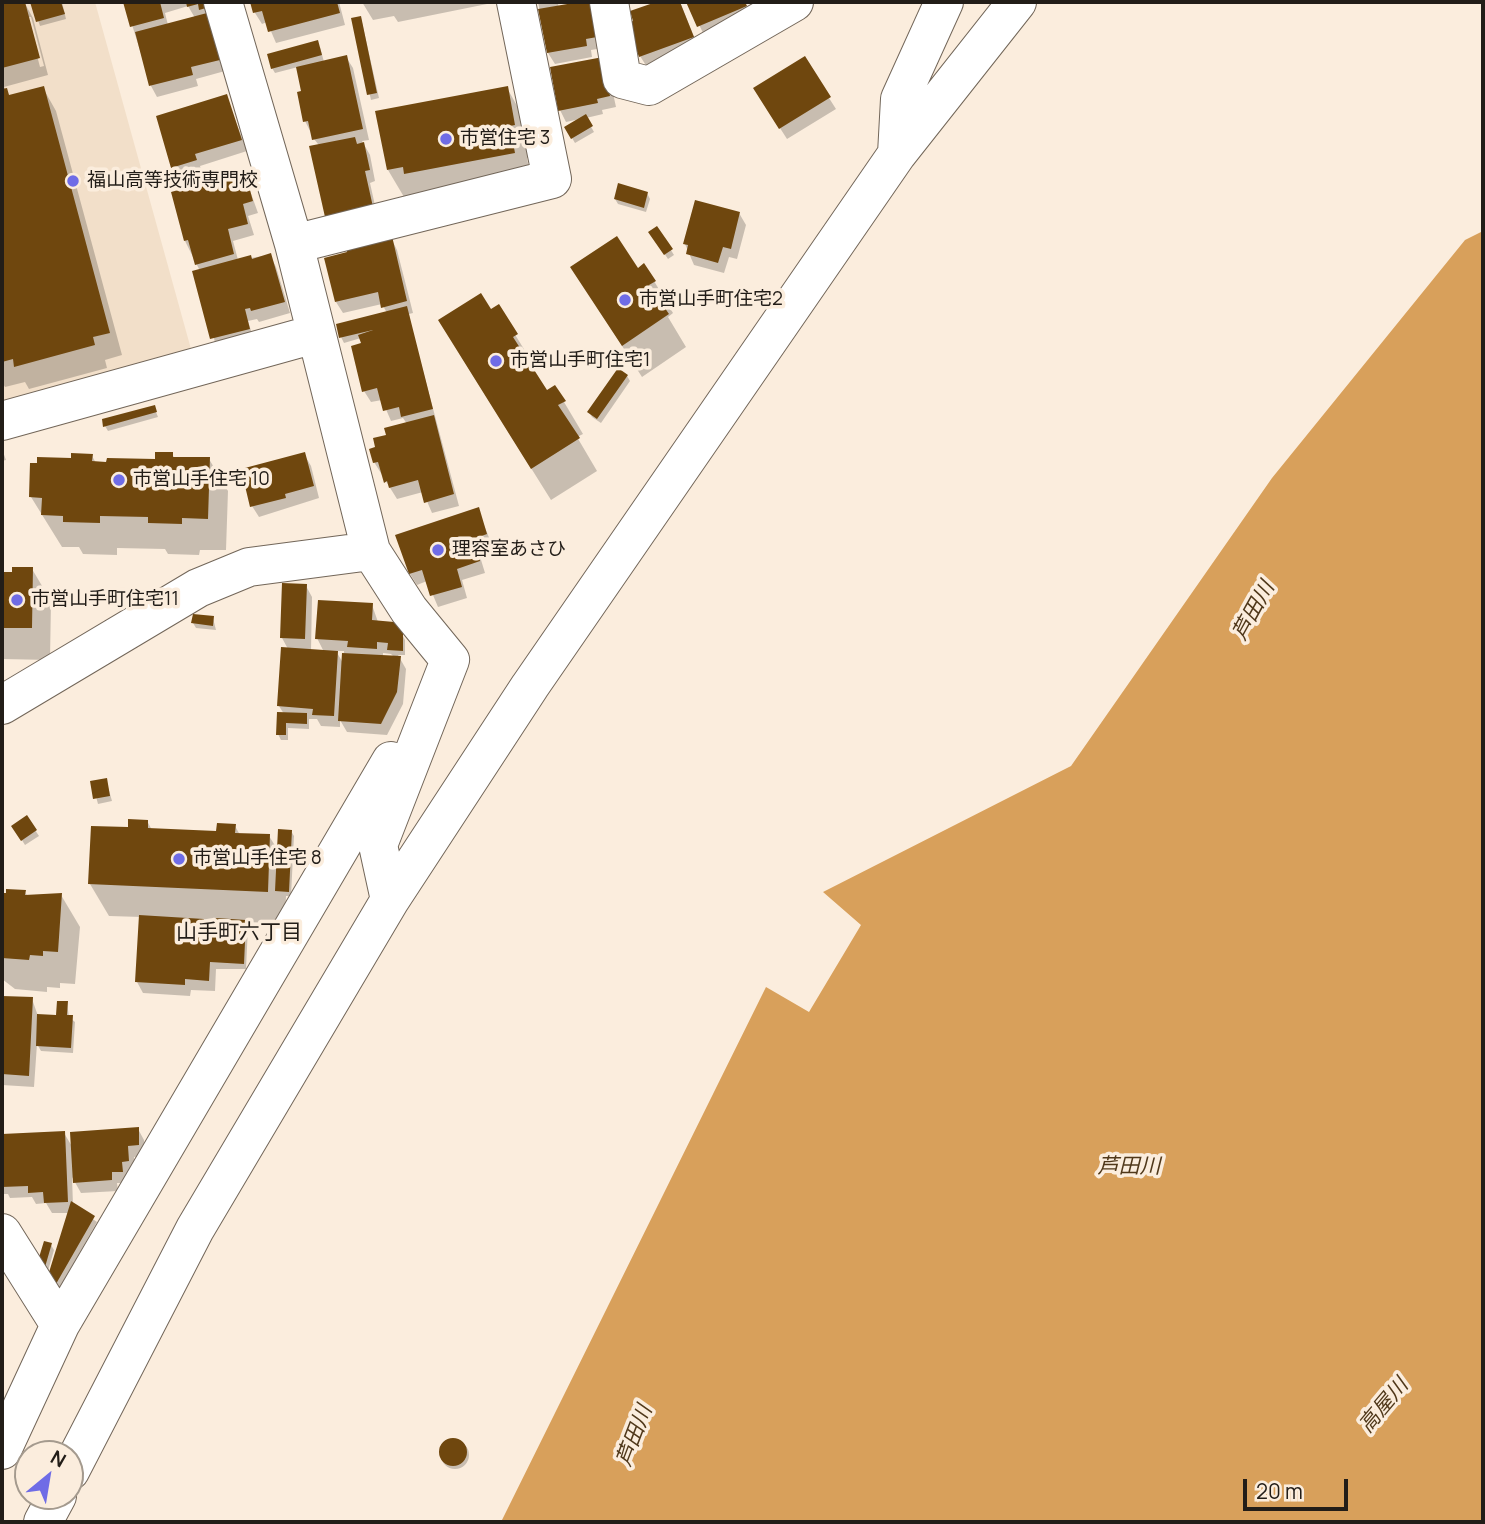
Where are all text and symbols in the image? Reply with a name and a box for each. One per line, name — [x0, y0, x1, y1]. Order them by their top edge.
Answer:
place label: 市営住宅 3 — [460, 128, 550, 150]
marker: 市営住宅 3 — [438, 131, 454, 147]
place label: 福山高等技術専門校 — [87, 170, 258, 192]
marker: 福山高等技術専門校 — [65, 173, 81, 189]
place label: 市営山手町住宅2 — [639, 289, 783, 311]
marker: 市営山手町住宅2 — [617, 292, 633, 308]
place label: 市営山手町住宅1 — [510, 350, 650, 372]
marker: 市営山手町住宅1 — [488, 353, 504, 369]
place label: 市営山手住宅 10 — [133, 469, 270, 491]
marker: 市営山手住宅 10 — [111, 472, 127, 488]
place label: 理容室あさひ — [452, 539, 566, 561]
marker: 理容室あさひ — [430, 542, 446, 558]
water label: 芦田川 — [1228, 577, 1280, 645]
place label: 市営山手町住宅11 — [31, 589, 179, 611]
marker: 市営山手町住宅11 — [9, 592, 25, 608]
place label: 市営山手住宅 8 — [193, 848, 322, 870]
marker: 市営山手住宅 8 — [171, 851, 187, 867]
district label: 山手町六丁目 — [176, 920, 302, 946]
water label: 芦田川 — [1098, 1154, 1160, 1180]
water label: 高屋川 — [1354, 1374, 1414, 1438]
water label: 芦田川 — [612, 1402, 658, 1470]
north arrow — [14, 1440, 84, 1510]
text: N — [46, 1444, 71, 1473]
scale bar — [1247, 1464, 1352, 1508]
text: 20 m — [1256, 1477, 1303, 1505]

